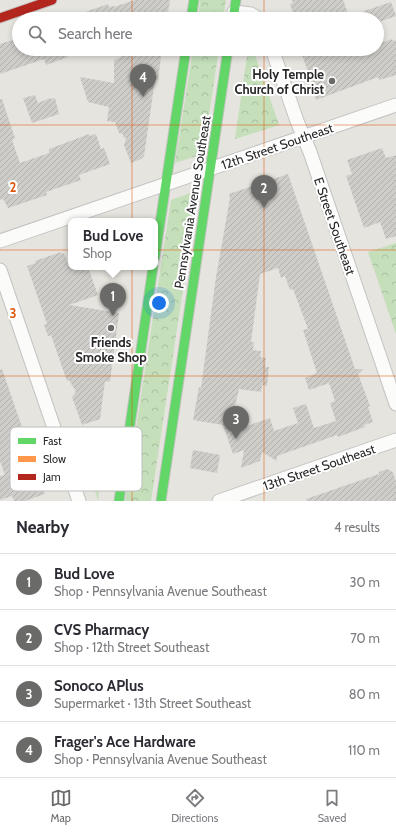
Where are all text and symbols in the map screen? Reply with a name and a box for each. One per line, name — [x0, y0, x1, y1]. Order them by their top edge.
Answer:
search box — [12, 12, 384, 56]
icon: search — [26, 23, 48, 45]
text: Search here — [58, 25, 133, 43]
pin: 4 — [130, 64, 156, 97]
place label: Holy Temple Church of Christ — [234, 66, 325, 97]
marker: Holy Temple Church of Christ — [327, 76, 337, 86]
street label: Pennsylvania Avenue Southeast — [170, 114, 214, 290]
street label: 12th Street Southeast — [219, 119, 336, 173]
pin: 2 — [251, 175, 277, 208]
street label: E Street Southeast — [311, 175, 359, 277]
text: 2 — [10, 179, 17, 195]
popup — [68, 218, 158, 270]
text: Bud Love — [83, 227, 143, 245]
text: Shop — [83, 245, 112, 261]
pin: 1 — [100, 283, 126, 316]
your location — [149, 293, 169, 313]
text: 3 — [9, 305, 17, 321]
marker: Friends Smoke Shop — [106, 323, 116, 333]
place label: Friends Smoke Shop — [75, 334, 147, 365]
pin: 3 — [223, 406, 249, 439]
legend — [10, 427, 142, 491]
text: Fast — [43, 434, 62, 448]
street label: 13th Street Southeast — [261, 440, 378, 494]
text: Slow — [43, 452, 66, 466]
text: Jam — [42, 470, 61, 484]
text: Nearby — [16, 517, 69, 537]
text: 4 results — [334, 519, 380, 535]
text: Bud Love — [54, 565, 114, 583]
text: 1 — [27, 574, 31, 590]
text: 30 m — [350, 574, 380, 590]
text: Shop · Pennsylvania Avenue Southeast — [54, 583, 267, 599]
text: CVS Pharmacy — [54, 621, 149, 639]
text: 2 — [26, 630, 32, 646]
text: 70 m — [350, 630, 380, 646]
text: Shop · 12th Street Southeast — [54, 639, 209, 655]
text: Sonoco APlus — [54, 677, 144, 695]
text: 3 — [25, 686, 33, 702]
text: 80 m — [349, 686, 380, 702]
text: Supermarket · 13th Street Southeast — [54, 695, 251, 711]
text: Frager's Ace Hardware — [54, 733, 196, 751]
text: 4 — [25, 742, 33, 758]
text: 110 m — [348, 742, 380, 758]
text: Shop · Pennsylvania Avenue Southeast — [54, 751, 267, 767]
tab: Map — [50, 787, 72, 825]
tab: Directions — [171, 787, 218, 825]
tab: Saved — [318, 787, 346, 825]

